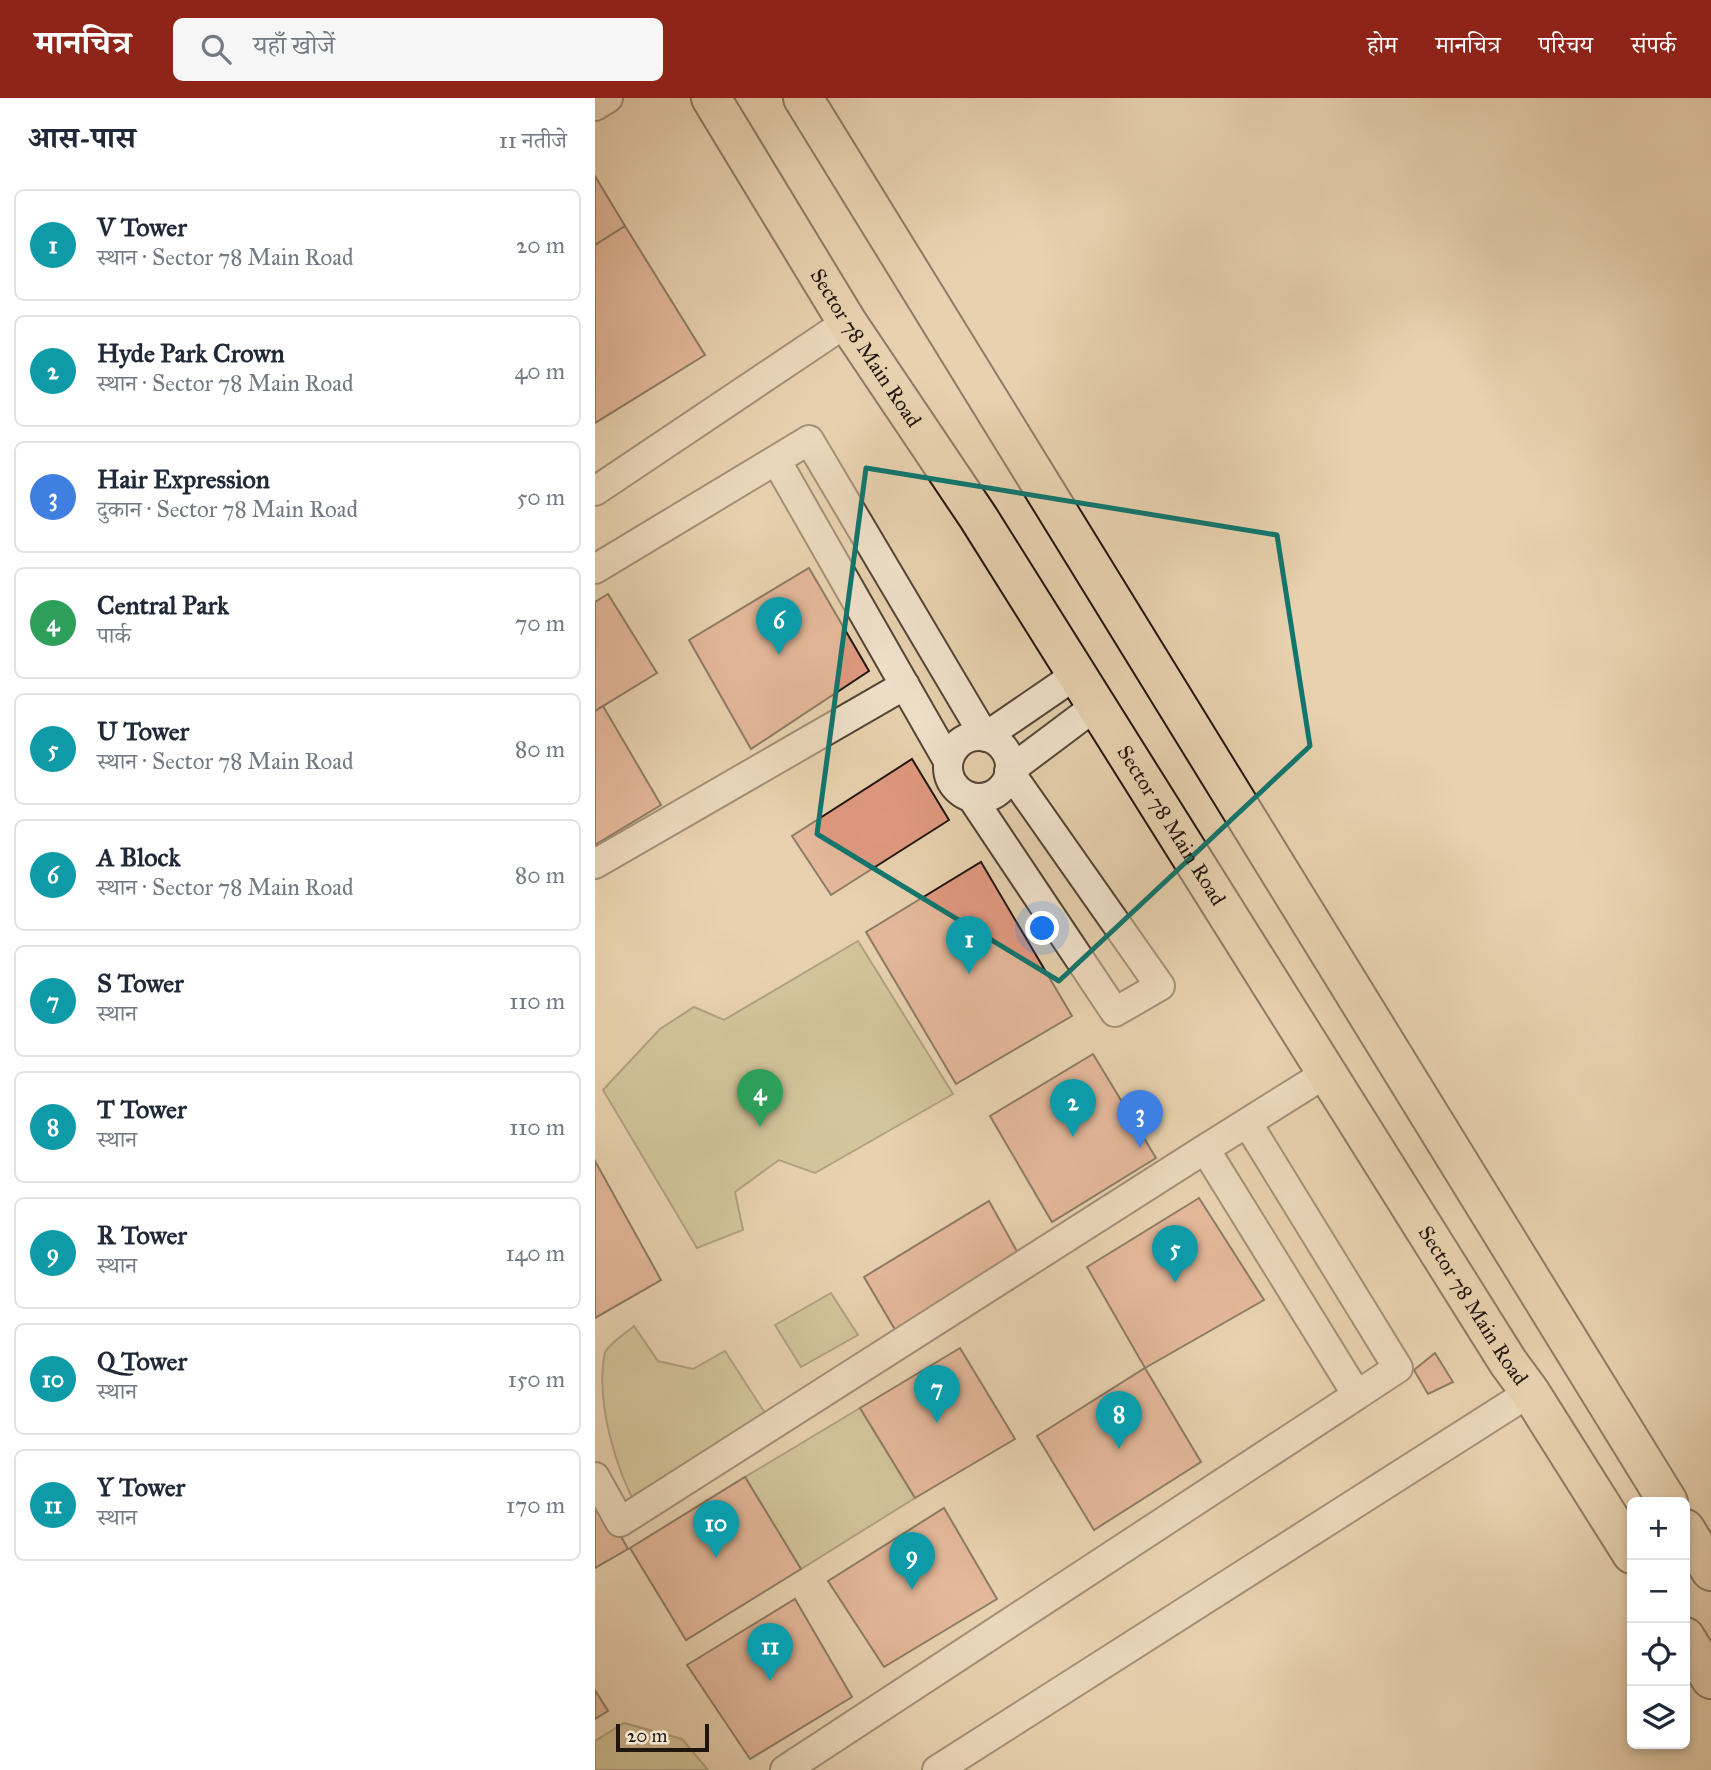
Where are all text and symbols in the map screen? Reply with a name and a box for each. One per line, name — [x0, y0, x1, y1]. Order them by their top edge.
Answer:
search box — [173, 18, 663, 81]
text: मानचित्र — [35, 23, 131, 63]
text: यहाँ खोजें — [253, 29, 335, 61]
icon: search — [197, 30, 235, 68]
text: होम — [1367, 30, 1397, 60]
text: मानचित्र — [1435, 30, 1501, 60]
text: परिचय — [1539, 30, 1593, 60]
text: संपर्क — [1631, 30, 1676, 60]
text: आस-पास — [28, 120, 136, 156]
text: 11 नतीजे — [499, 126, 567, 154]
text: V Tower — [97, 211, 187, 243]
text: 1 — [48, 231, 58, 259]
text: 20 m — [516, 231, 565, 259]
text: स्थान · Sector 78 Main Road — [97, 243, 354, 271]
street label: Sector 78 Main Road — [805, 264, 927, 433]
text: Hyde Park Crown — [97, 337, 285, 369]
text: 2 — [47, 357, 59, 385]
text: 40 m — [515, 357, 565, 385]
text: स्थान · Sector 78 Main Road — [97, 369, 354, 397]
text: Hair Expression — [97, 463, 270, 495]
text: 3 — [48, 483, 58, 511]
text: 50 m — [517, 483, 565, 511]
text: दुकान · Sector 78 Main Road — [97, 495, 358, 523]
text: Central Park — [97, 589, 229, 621]
pin: 6 — [756, 597, 802, 655]
text: 4 — [47, 609, 59, 637]
text: 70 m — [515, 609, 565, 637]
text: पार्क — [97, 621, 131, 649]
text: U Tower — [97, 715, 189, 747]
text: 5 — [48, 735, 58, 763]
text: 80 m — [515, 735, 565, 763]
street label: Sector 78 Main Road — [1111, 740, 1232, 911]
text: स्थान · Sector 78 Main Road — [97, 747, 354, 775]
text: A Block — [97, 841, 181, 873]
text: 6 — [47, 861, 59, 889]
text: 80 m — [515, 861, 565, 889]
text: स्थान · Sector 78 Main Road — [97, 873, 354, 901]
your location — [1025, 911, 1059, 945]
pin: 1 — [946, 916, 992, 974]
text: S Tower — [97, 967, 184, 999]
text: 7 — [47, 987, 59, 1015]
text: 110 m — [509, 987, 565, 1015]
text: स्थान — [97, 999, 137, 1027]
pin: 4 — [737, 1069, 783, 1127]
pin: 2 — [1050, 1079, 1096, 1137]
pin: 3 — [1117, 1090, 1163, 1148]
text: T Tower — [97, 1093, 187, 1125]
text: 8 — [47, 1113, 59, 1141]
text: 110 m — [509, 1113, 565, 1141]
text: स्थान — [97, 1125, 137, 1153]
text: R Tower — [97, 1219, 187, 1251]
street label: Sector 78 Main Road — [1413, 1221, 1534, 1391]
pin: 5 — [1152, 1225, 1198, 1283]
text: 9 — [47, 1239, 59, 1267]
text: 140 m — [505, 1239, 565, 1267]
text: स्थान — [97, 1251, 137, 1279]
text: Q Tower — [97, 1345, 187, 1377]
text: 10 — [42, 1365, 64, 1393]
text: 150 m — [508, 1365, 565, 1393]
pin: 7 — [914, 1365, 960, 1423]
text: स्थान — [97, 1377, 137, 1405]
pin: 8 — [1096, 1391, 1142, 1449]
text: Y Tower — [97, 1471, 185, 1503]
text: 11 — [44, 1491, 62, 1519]
text: 170 m — [506, 1491, 565, 1519]
map controls — [1627, 1497, 1690, 1749]
button: + — [1627, 1497, 1690, 1560]
pin: 10 — [693, 1500, 739, 1558]
text: स्थान — [97, 1503, 137, 1531]
pin: 9 — [889, 1532, 935, 1590]
button: − — [1627, 1560, 1690, 1623]
pin: 11 — [747, 1623, 793, 1681]
button: locate — [1627, 1623, 1690, 1686]
button: layers — [1627, 1686, 1690, 1749]
scale bar — [616, 1721, 709, 1753]
text: 20 m — [627, 1724, 668, 1747]

